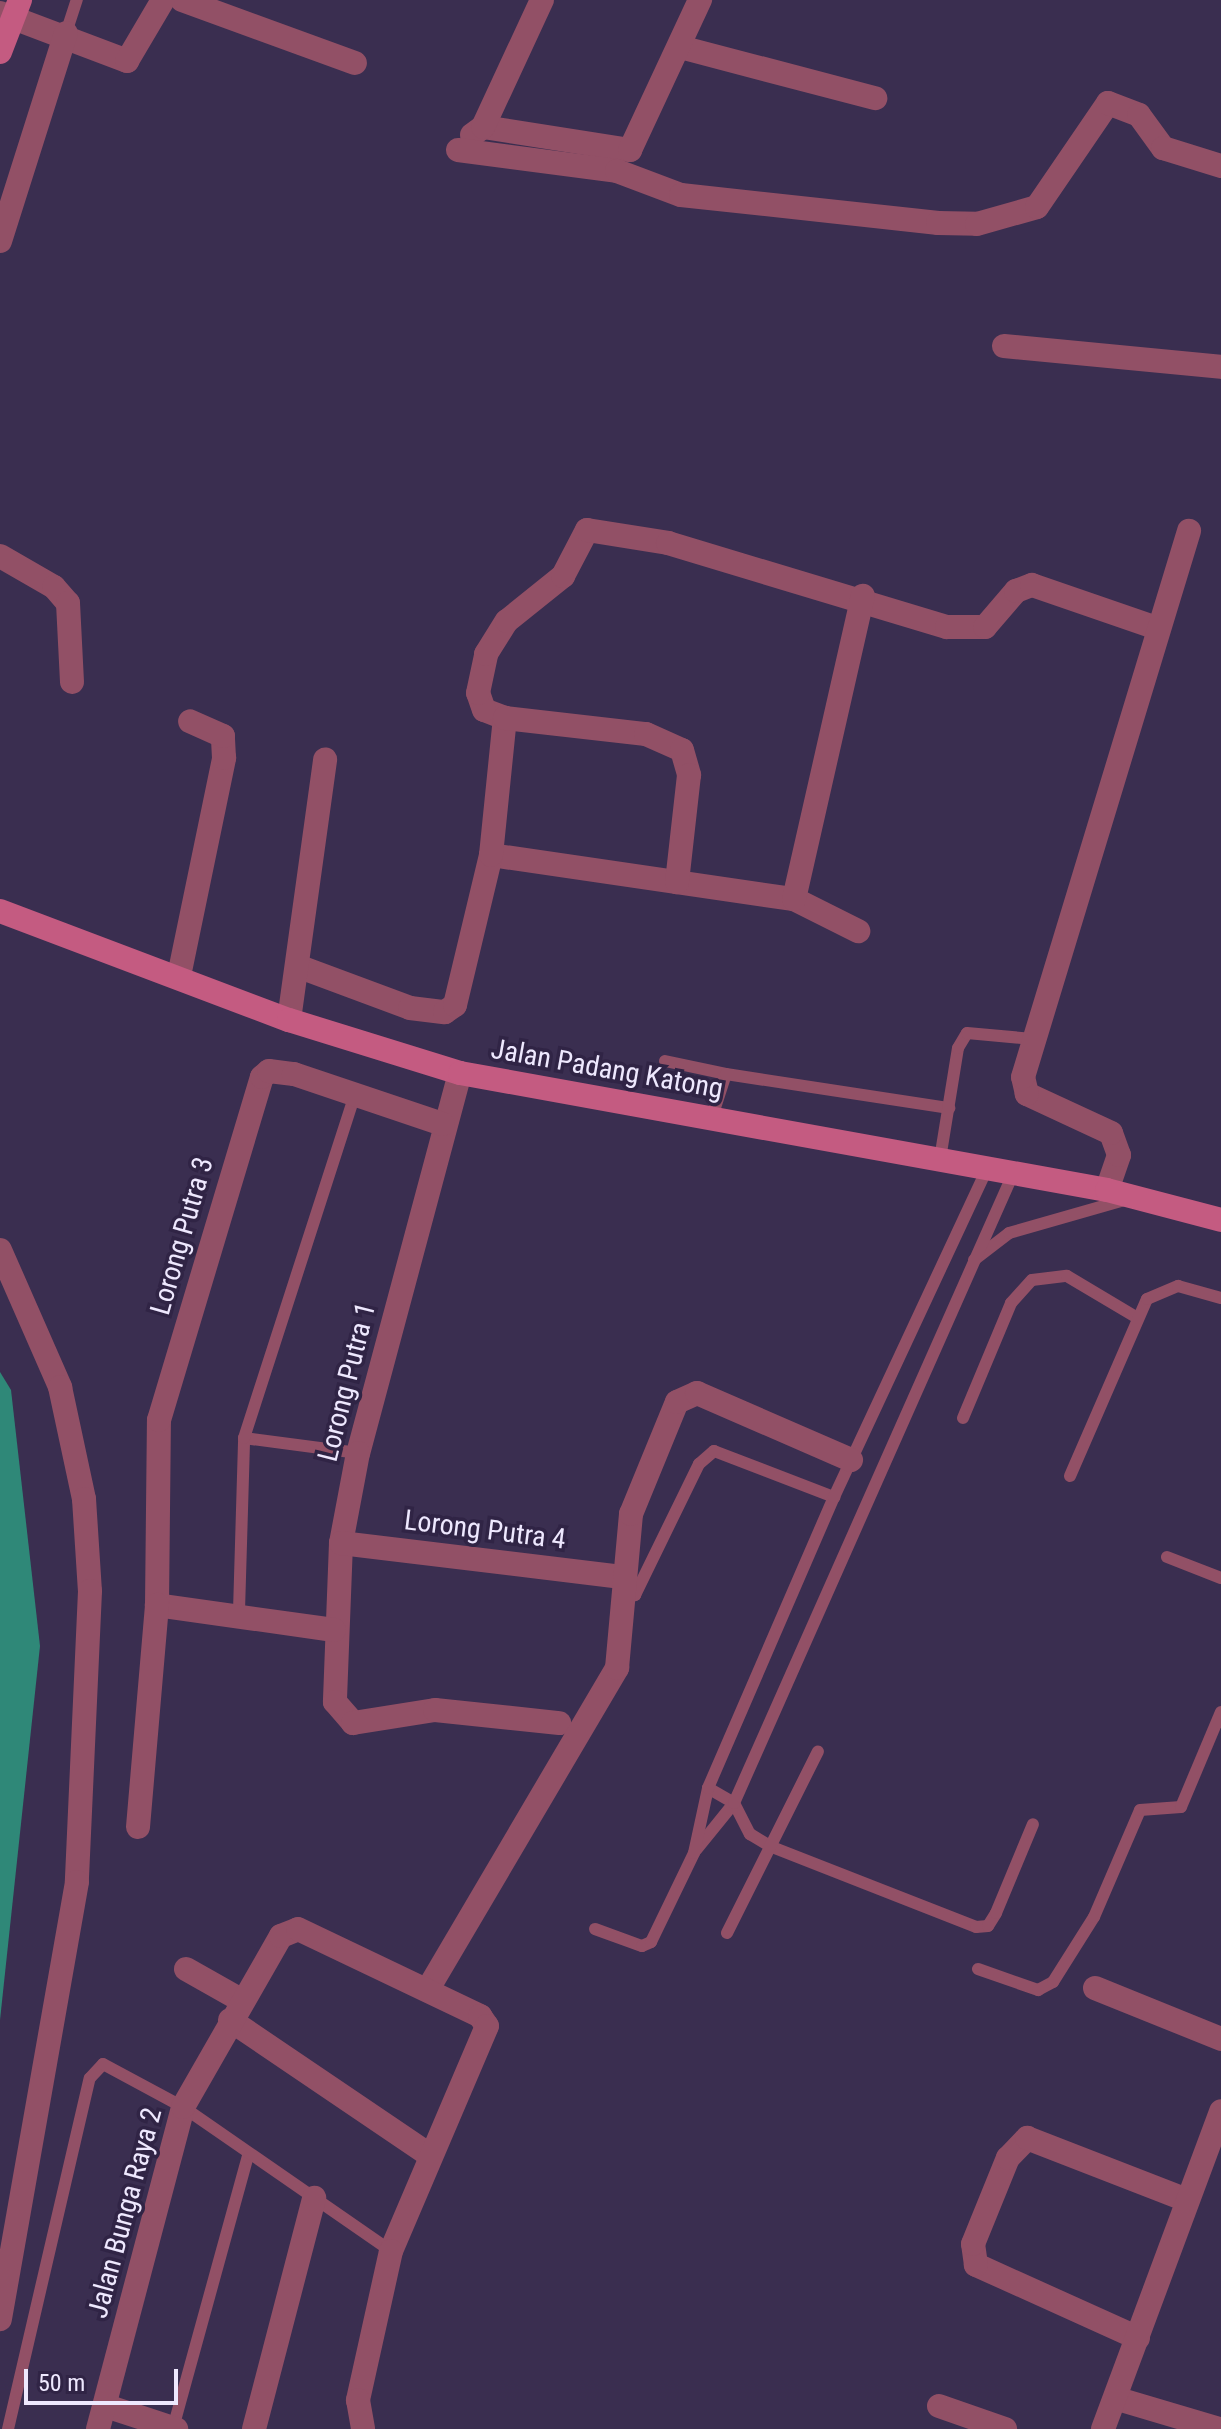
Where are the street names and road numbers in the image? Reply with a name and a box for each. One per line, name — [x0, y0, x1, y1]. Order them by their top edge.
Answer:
street label: Jalan Padang Katong — [488, 1032, 726, 1106]
street label: Lorong Putra 3 — [143, 1153, 221, 1319]
street label: Lorong Putra 1 — [311, 1299, 383, 1465]
street label: Lorong Putra 4 — [402, 1503, 568, 1557]
street label: Jalan Bunga Raya 2 — [81, 2104, 169, 2322]

